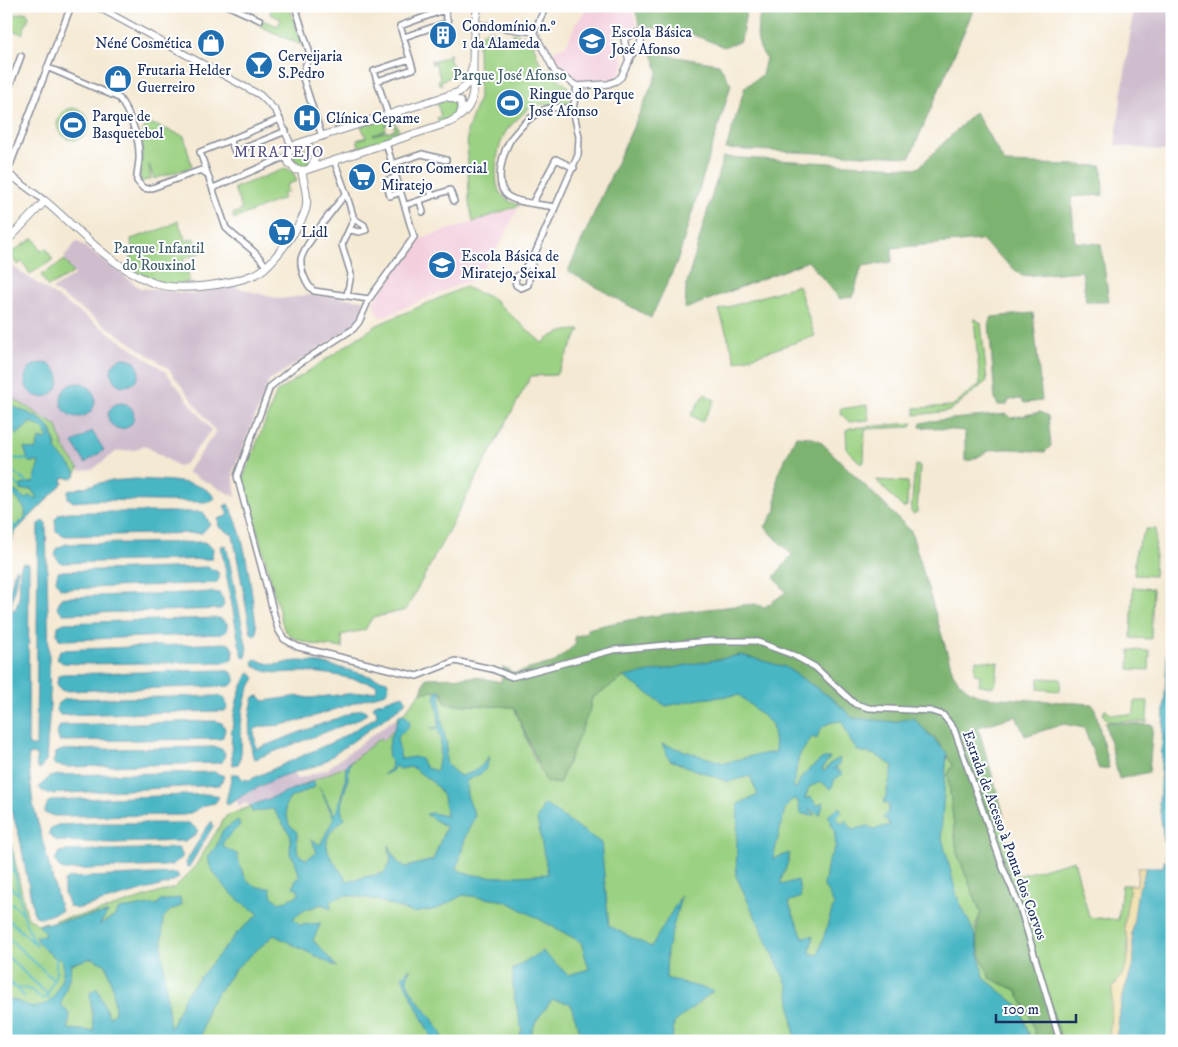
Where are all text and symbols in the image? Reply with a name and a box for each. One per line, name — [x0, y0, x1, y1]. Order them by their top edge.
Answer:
place label: Condomínio n.º 1 da Alameda — [462, 17, 556, 53]
building icon: Condomínio n.º 1 da Alameda — [428, 20, 458, 50]
place label: Escola Básica José Afonso — [609, 23, 693, 59]
school or university icon: Escola Básica José Afonso — [577, 26, 607, 56]
shop icon: Néné Cosmética — [196, 28, 226, 58]
place label: Néné Cosmética — [95, 34, 193, 53]
place label: Cerveijaria S.Pedro — [278, 47, 343, 83]
bar icon: Cerveijaria S.Pedro — [244, 50, 274, 80]
place label: Frutaria Helder Guerreiro — [137, 61, 231, 97]
shop icon: Frutaria Helder Guerreiro — [103, 64, 133, 94]
park label: Parque José Afonso — [453, 66, 567, 85]
place label: Ringue do Parque José Afonso — [527, 85, 634, 121]
sports icon: Ringue do Parque José Afonso — [495, 88, 525, 118]
hospital icon: Clínica Cepame — [292, 103, 322, 133]
place label: Parque de Basquetebol — [92, 107, 164, 143]
place label: Clínica Cepame — [326, 109, 420, 128]
sports icon: Parque de Basquetebol — [58, 110, 88, 140]
district label: MIRATEJO — [234, 142, 324, 162]
place label: Centro Comercial Miratejo — [381, 159, 488, 195]
supermarket icon: Centro Comercial Miratejo — [347, 162, 377, 192]
supermarket icon: Lidl — [267, 217, 297, 247]
place label: Lidl — [301, 223, 328, 242]
park label: Parque Infantil do Rouxinol — [114, 239, 205, 275]
place label: Escola Básica de Miratejo, Seixal — [461, 247, 559, 283]
school or university icon: Escola Básica de Miratejo, Seixal — [427, 250, 457, 280]
street label: Estrada de Acesso à Ponta dos Corvos — [958, 728, 1051, 942]
scale bar — [996, 992, 1076, 1024]
text: 100 m — [1003, 1000, 1039, 1019]

